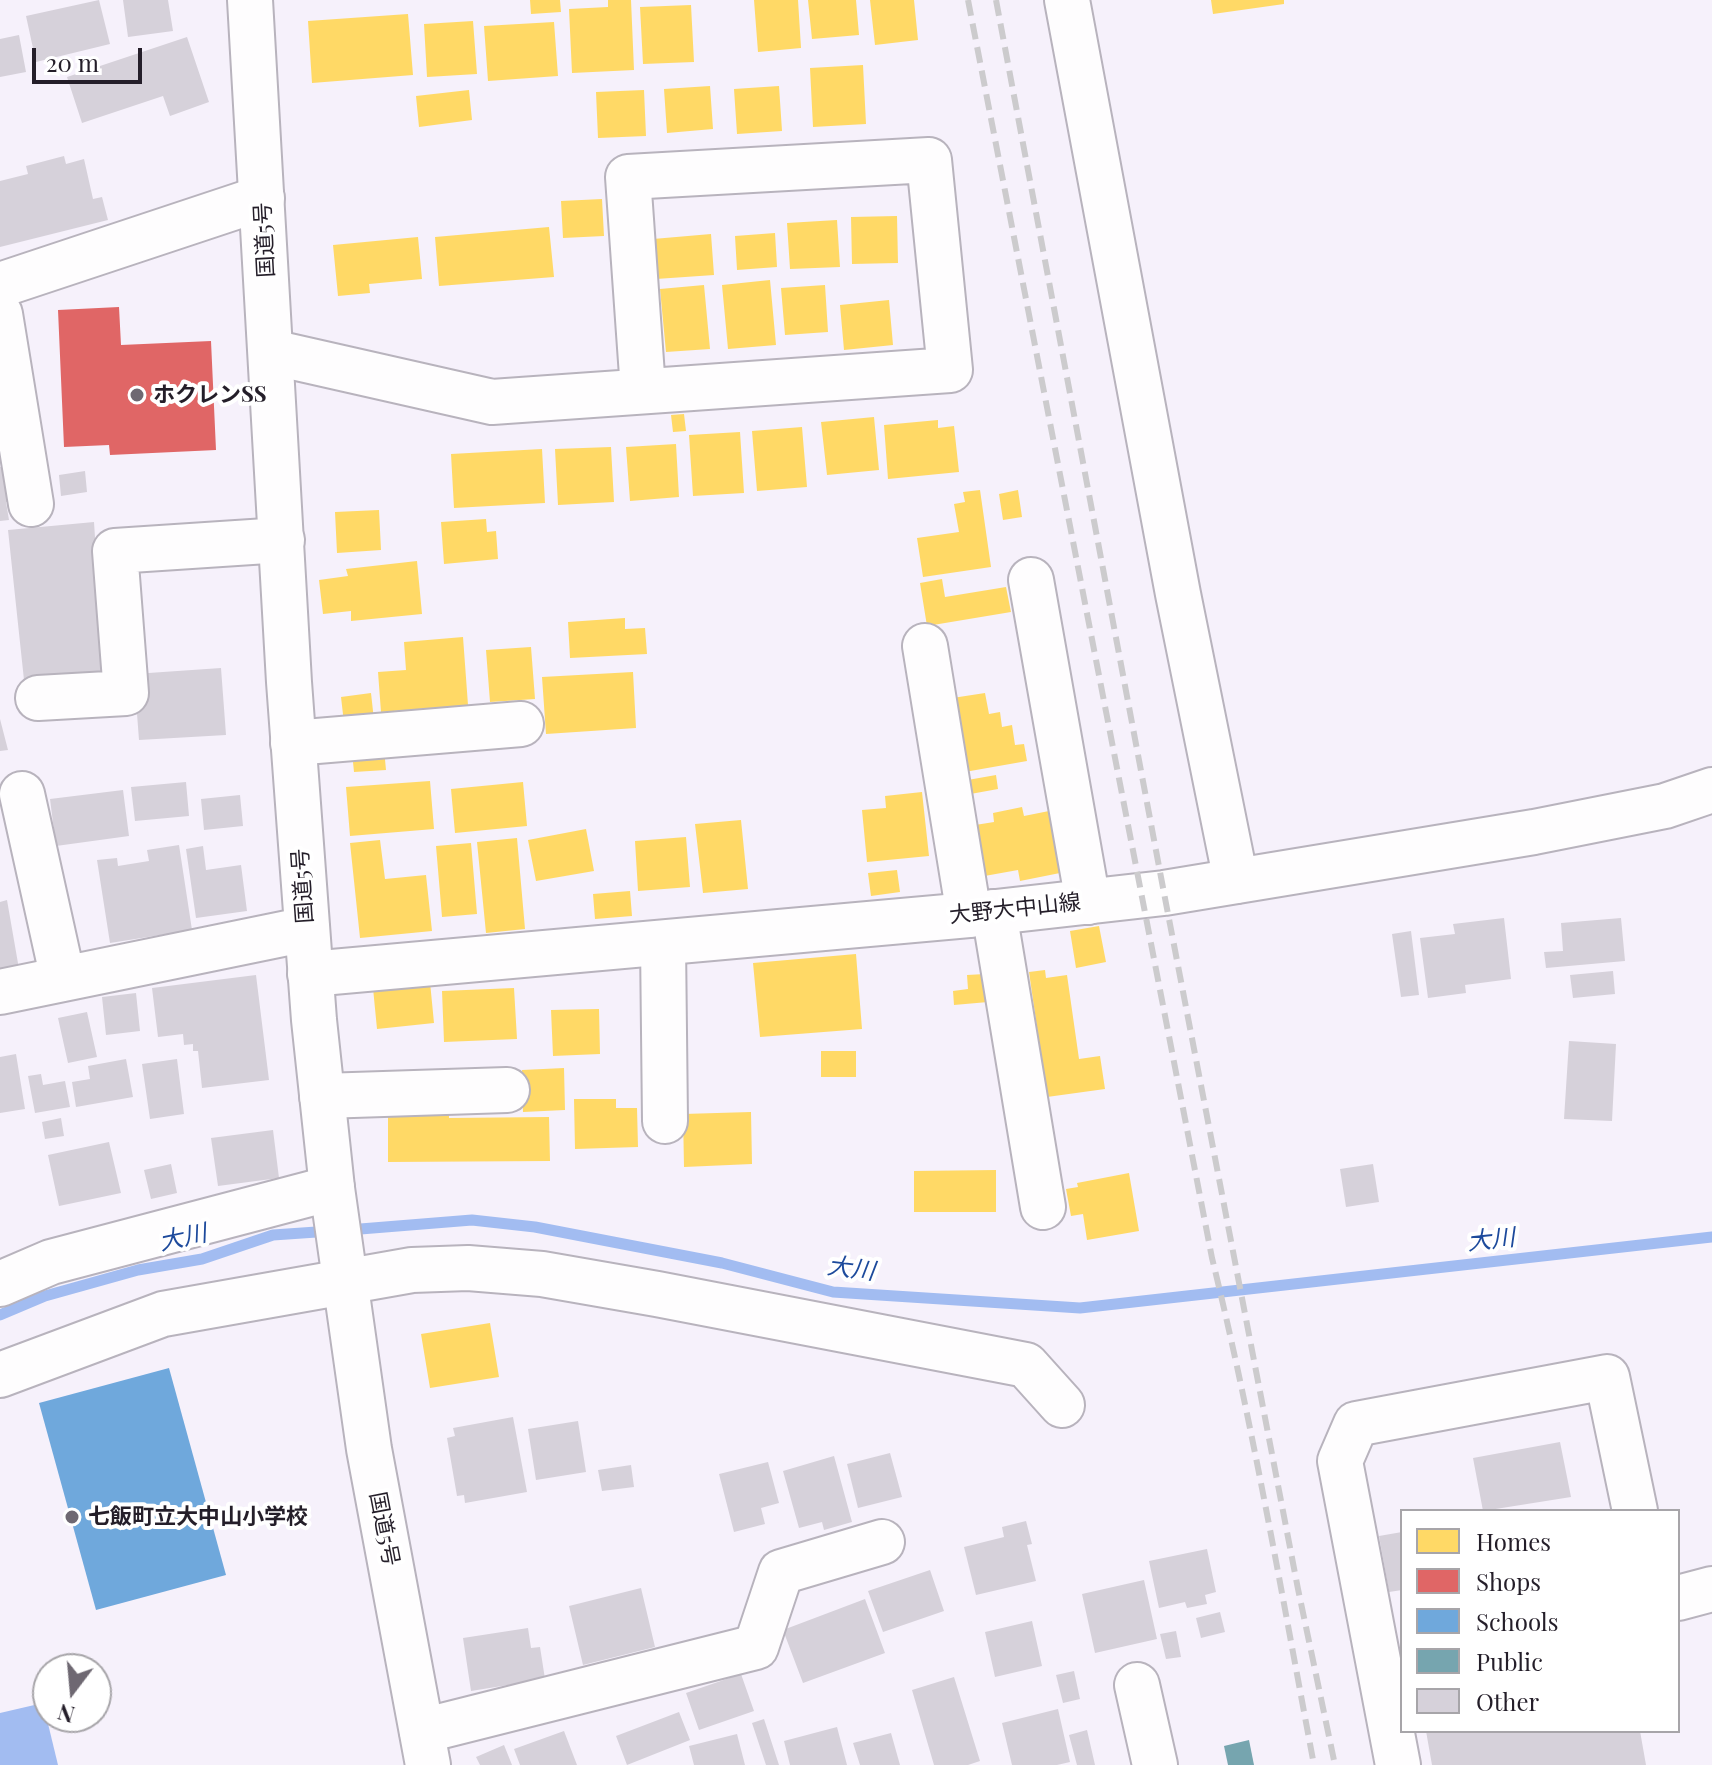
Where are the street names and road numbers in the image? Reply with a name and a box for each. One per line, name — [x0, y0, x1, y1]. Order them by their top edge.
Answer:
street label: 国道5号 — [250, 202, 280, 278]
street label: 国道5号 — [287, 848, 319, 924]
street label: 大野大中山線 — [948, 889, 1082, 929]
street label: 国道5号 — [364, 1490, 404, 1568]

